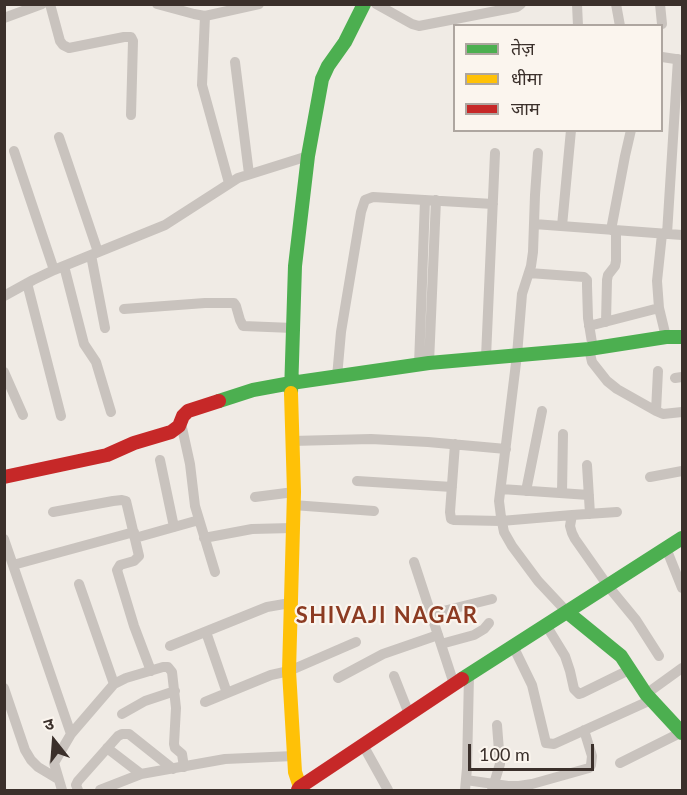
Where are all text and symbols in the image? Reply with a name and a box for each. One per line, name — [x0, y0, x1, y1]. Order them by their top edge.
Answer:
legend — [453, 24, 663, 132]
text: तेज़ — [511, 37, 535, 59]
text: धीमा — [511, 67, 542, 89]
text: जाम — [511, 97, 540, 119]
district label: SHIVAJI NAGAR — [296, 603, 478, 629]
north arrow — [24, 711, 84, 771]
text: उ — [41, 713, 56, 734]
scale bar — [471, 732, 597, 770]
text: 100 m — [479, 743, 530, 765]

